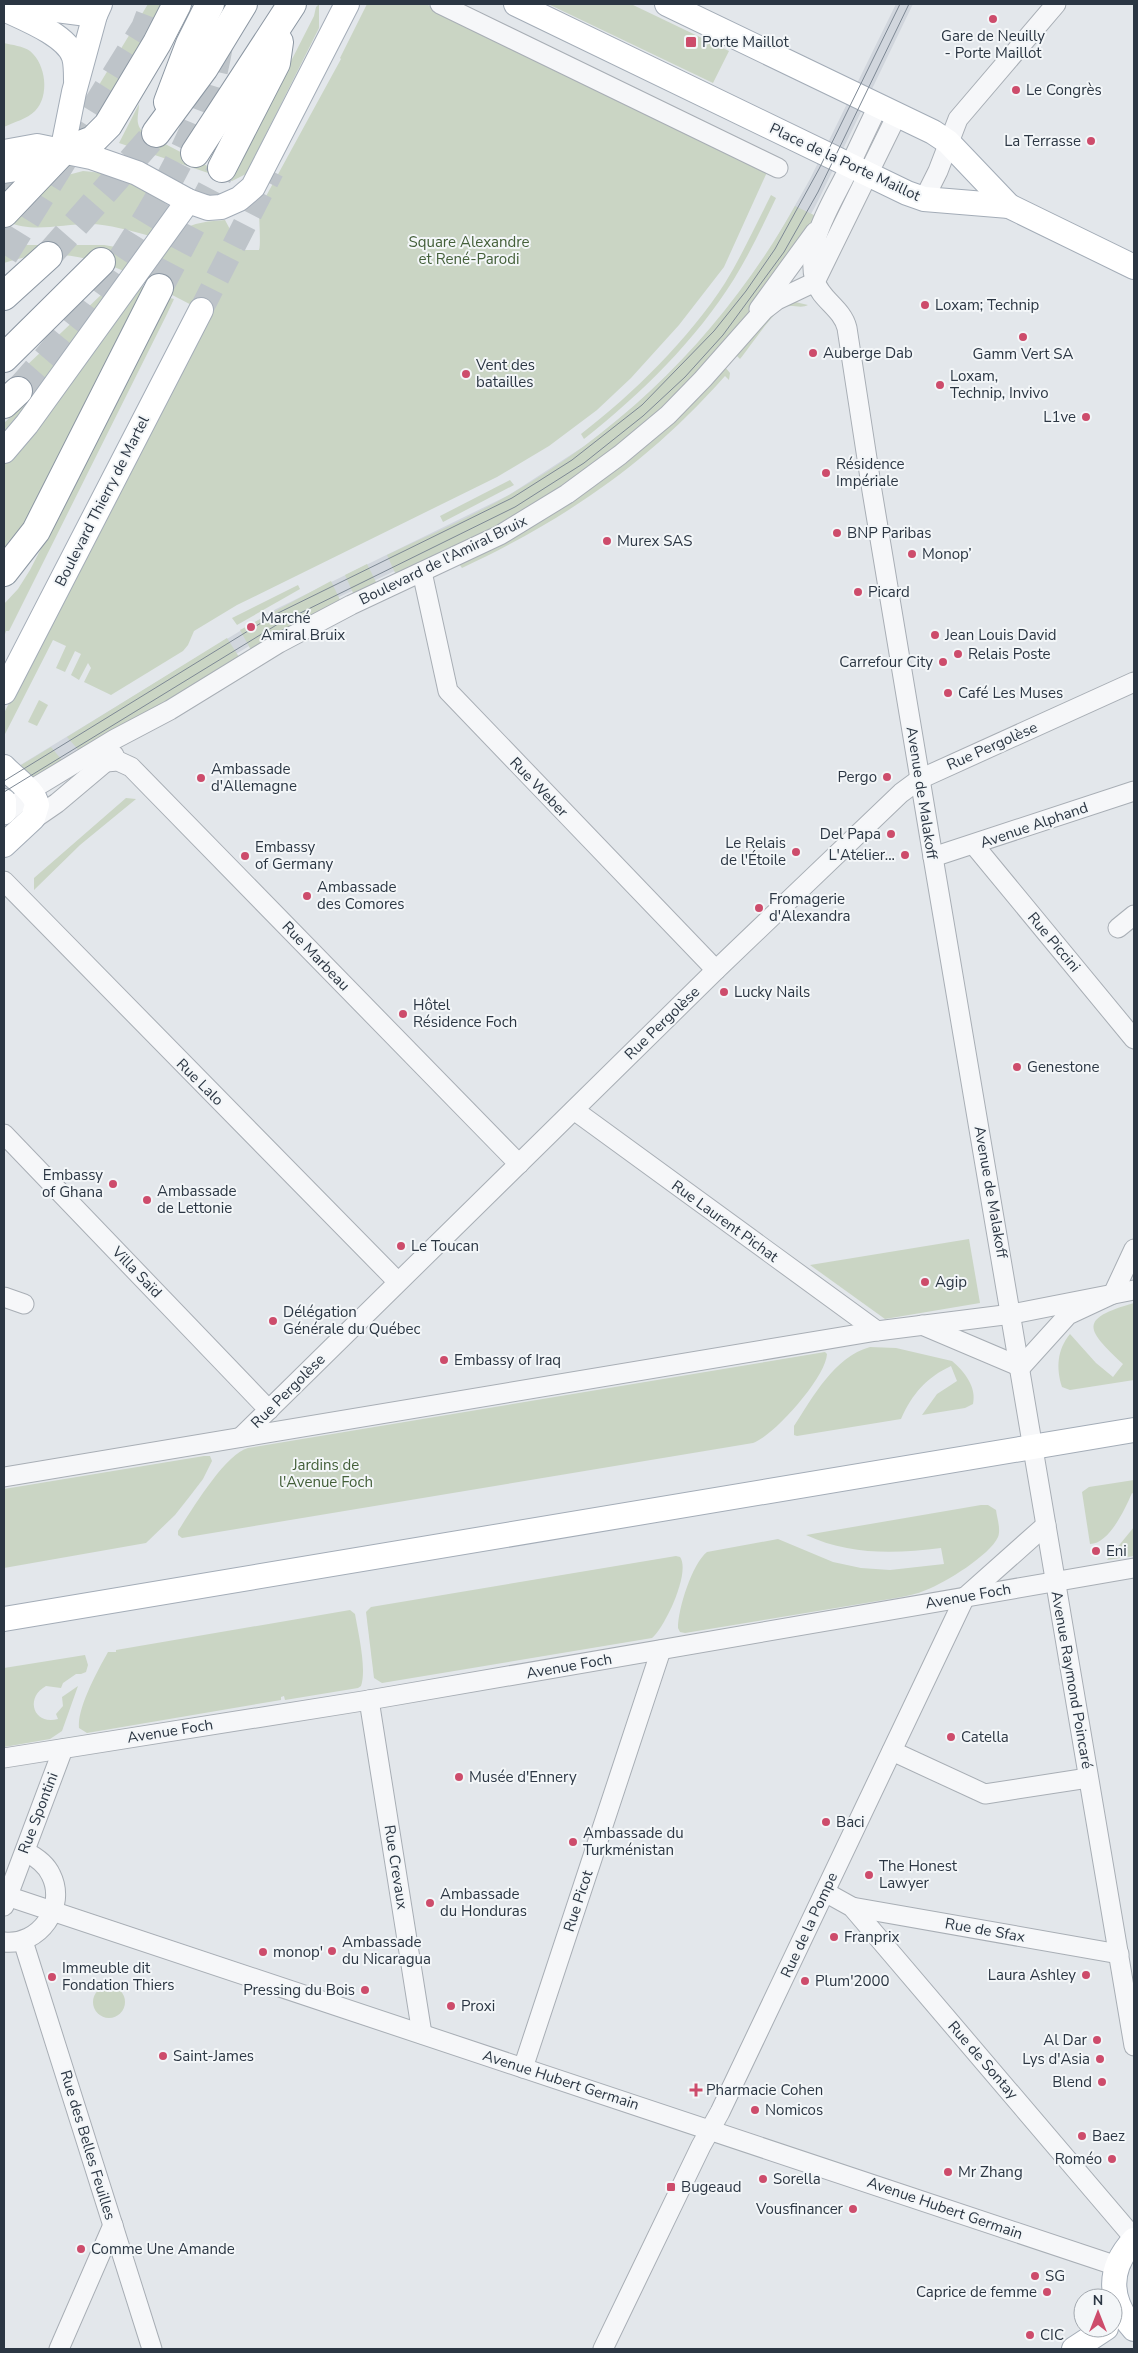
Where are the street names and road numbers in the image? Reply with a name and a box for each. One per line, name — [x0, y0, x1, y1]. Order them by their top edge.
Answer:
street label: Place de la Porte Maillot — [766, 118, 924, 206]
street label: Boulevard Thierry de Martel — [50, 412, 154, 590]
street label: Boulevard de l'Amiral Bruix — [356, 511, 530, 609]
street label: Rue Pergolèse — [943, 717, 1041, 775]
street label: Avenue de Malakoff — [902, 725, 943, 862]
street label: Rue Weber — [505, 753, 573, 822]
street label: Avenue Alphand — [977, 797, 1091, 853]
street label: Rue Piccini — [1023, 908, 1085, 976]
street label: Rue Marbeau — [278, 917, 354, 995]
street label: Rue Pergolèse — [620, 982, 704, 1064]
street label: Rue Lalo — [172, 1054, 228, 1110]
street label: Avenue de Malakoff — [970, 1124, 1013, 1261]
street label: Rue Laurent Pichat — [668, 1175, 783, 1267]
street label: Villa Saïd — [107, 1241, 166, 1302]
street label: Rue Pergolèse — [247, 1349, 330, 1432]
street label: Avenue Foch — [924, 1579, 1012, 1613]
street label: Avenue Raymond Poincaré — [1046, 1589, 1098, 1771]
street label: Avenue Foch — [525, 1649, 613, 1683]
street label: Avenue Foch — [126, 1714, 214, 1748]
street label: Rue Spontini — [13, 1769, 63, 1857]
street label: Rue Crevaux — [379, 1823, 413, 1911]
street label: Rue Picot — [559, 1867, 598, 1934]
street label: Rue de la Pompe — [776, 1869, 842, 1981]
street label: Rue de Sfax — [943, 1913, 1027, 1947]
street label: Rue de Sontay — [943, 2017, 1023, 2104]
street label: Avenue Hubert Germain — [480, 2045, 642, 2115]
street label: Rue des Belles Feuilles — [56, 2068, 120, 2222]
street label: Avenue Hubert Germain — [865, 2172, 1025, 2244]

